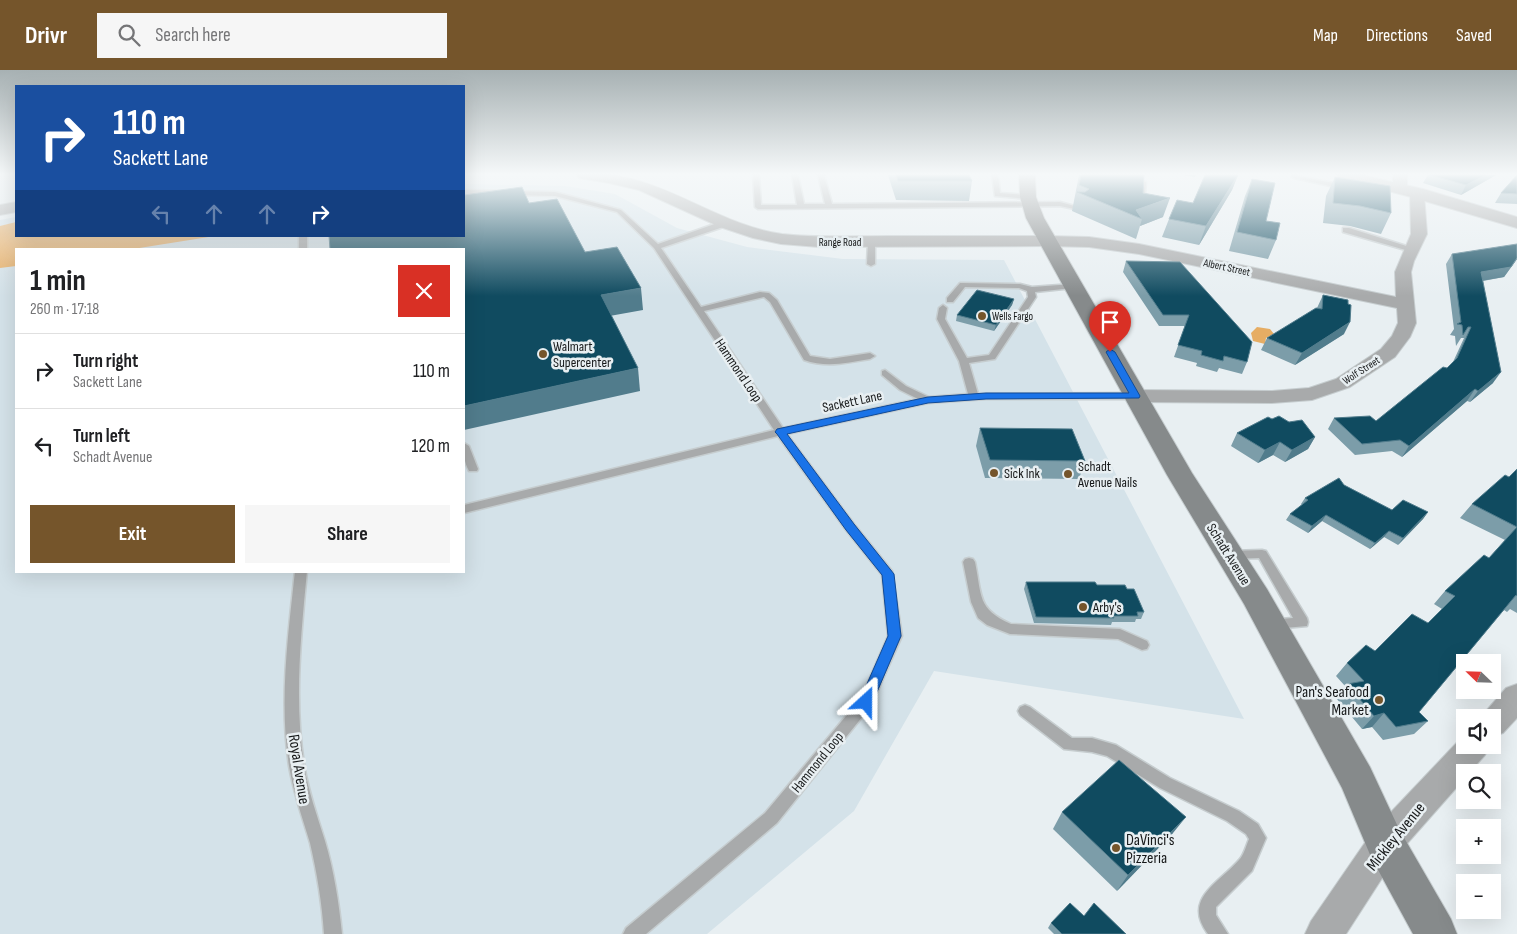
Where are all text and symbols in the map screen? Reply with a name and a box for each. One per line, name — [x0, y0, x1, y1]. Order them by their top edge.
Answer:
search box — [97, 13, 447, 58]
text: Drivr — [25, 21, 67, 50]
icon: search — [115, 21, 143, 49]
text: Search here — [155, 24, 231, 47]
text: Map — [1313, 25, 1338, 46]
text: Directions — [1366, 25, 1428, 46]
text: Saved — [1456, 25, 1492, 46]
text: 110 m — [113, 102, 186, 145]
icon: right — [30, 105, 95, 170]
text: Sackett Lane — [113, 145, 208, 172]
icon: left — [147, 200, 175, 228]
icon: ahead — [200, 200, 228, 228]
icon: ahead — [253, 200, 281, 228]
icon: right — [306, 200, 334, 228]
street label: Range Road — [819, 236, 862, 249]
street label: Albert Street — [1201, 256, 1252, 279]
text: 1 min — [30, 263, 86, 299]
button: close — [398, 265, 450, 317]
text: 260 m · 17:18 — [30, 300, 99, 319]
pin — [1089, 301, 1131, 352]
icon: arrive — [1096, 308, 1124, 336]
marker: Wells Fargo — [976, 310, 988, 322]
place label: Wells Fargo — [992, 310, 1034, 323]
street label: Hammond Loop — [711, 335, 766, 405]
place label: Walmart Supercenter — [553, 338, 611, 371]
marker: Walmart Supercenter — [537, 348, 549, 360]
text: Turn right — [73, 350, 138, 373]
street label: Wolf Street — [1340, 353, 1383, 387]
icon: right — [30, 357, 58, 385]
text: 110 m — [413, 360, 450, 383]
text: Sackett Lane — [73, 373, 142, 392]
street label: Sackett Lane — [821, 387, 884, 416]
text: Turn left — [73, 425, 130, 448]
icon: left — [30, 432, 58, 460]
text: 120 m — [412, 435, 450, 458]
text: Schadt Avenue — [73, 448, 152, 467]
place label: Schadt Avenue Nails — [1077, 458, 1137, 491]
place label: Sick Ink — [1004, 465, 1041, 482]
marker: Sick Ink — [988, 467, 1000, 479]
marker: Schadt Avenue Nails — [1062, 468, 1074, 480]
button: Exit — [30, 505, 235, 563]
button: Share — [245, 505, 450, 563]
street label: Schadt Avenue — [1203, 520, 1254, 588]
place label: Arby's — [1092, 599, 1122, 616]
marker: Arby's — [1077, 601, 1089, 613]
north arrow — [1456, 654, 1501, 699]
map controls — [1456, 654, 1501, 919]
position arrow — [839, 675, 891, 727]
place label: Pan's Seafood Market — [1296, 683, 1369, 720]
marker: Pan's Seafood Market — [1373, 694, 1385, 706]
button: sound — [1456, 709, 1501, 754]
street label: Hammond Loop — [788, 729, 847, 796]
street label: Royal Avenue — [284, 733, 313, 806]
button: search — [1456, 764, 1501, 809]
street label: Mickley Avenue — [1363, 799, 1429, 875]
button: + — [1456, 819, 1501, 864]
place label: DaVinci's Pizzeria — [1126, 831, 1175, 868]
marker: DaVinci's Pizzeria — [1110, 842, 1122, 854]
button: − — [1456, 874, 1501, 919]

